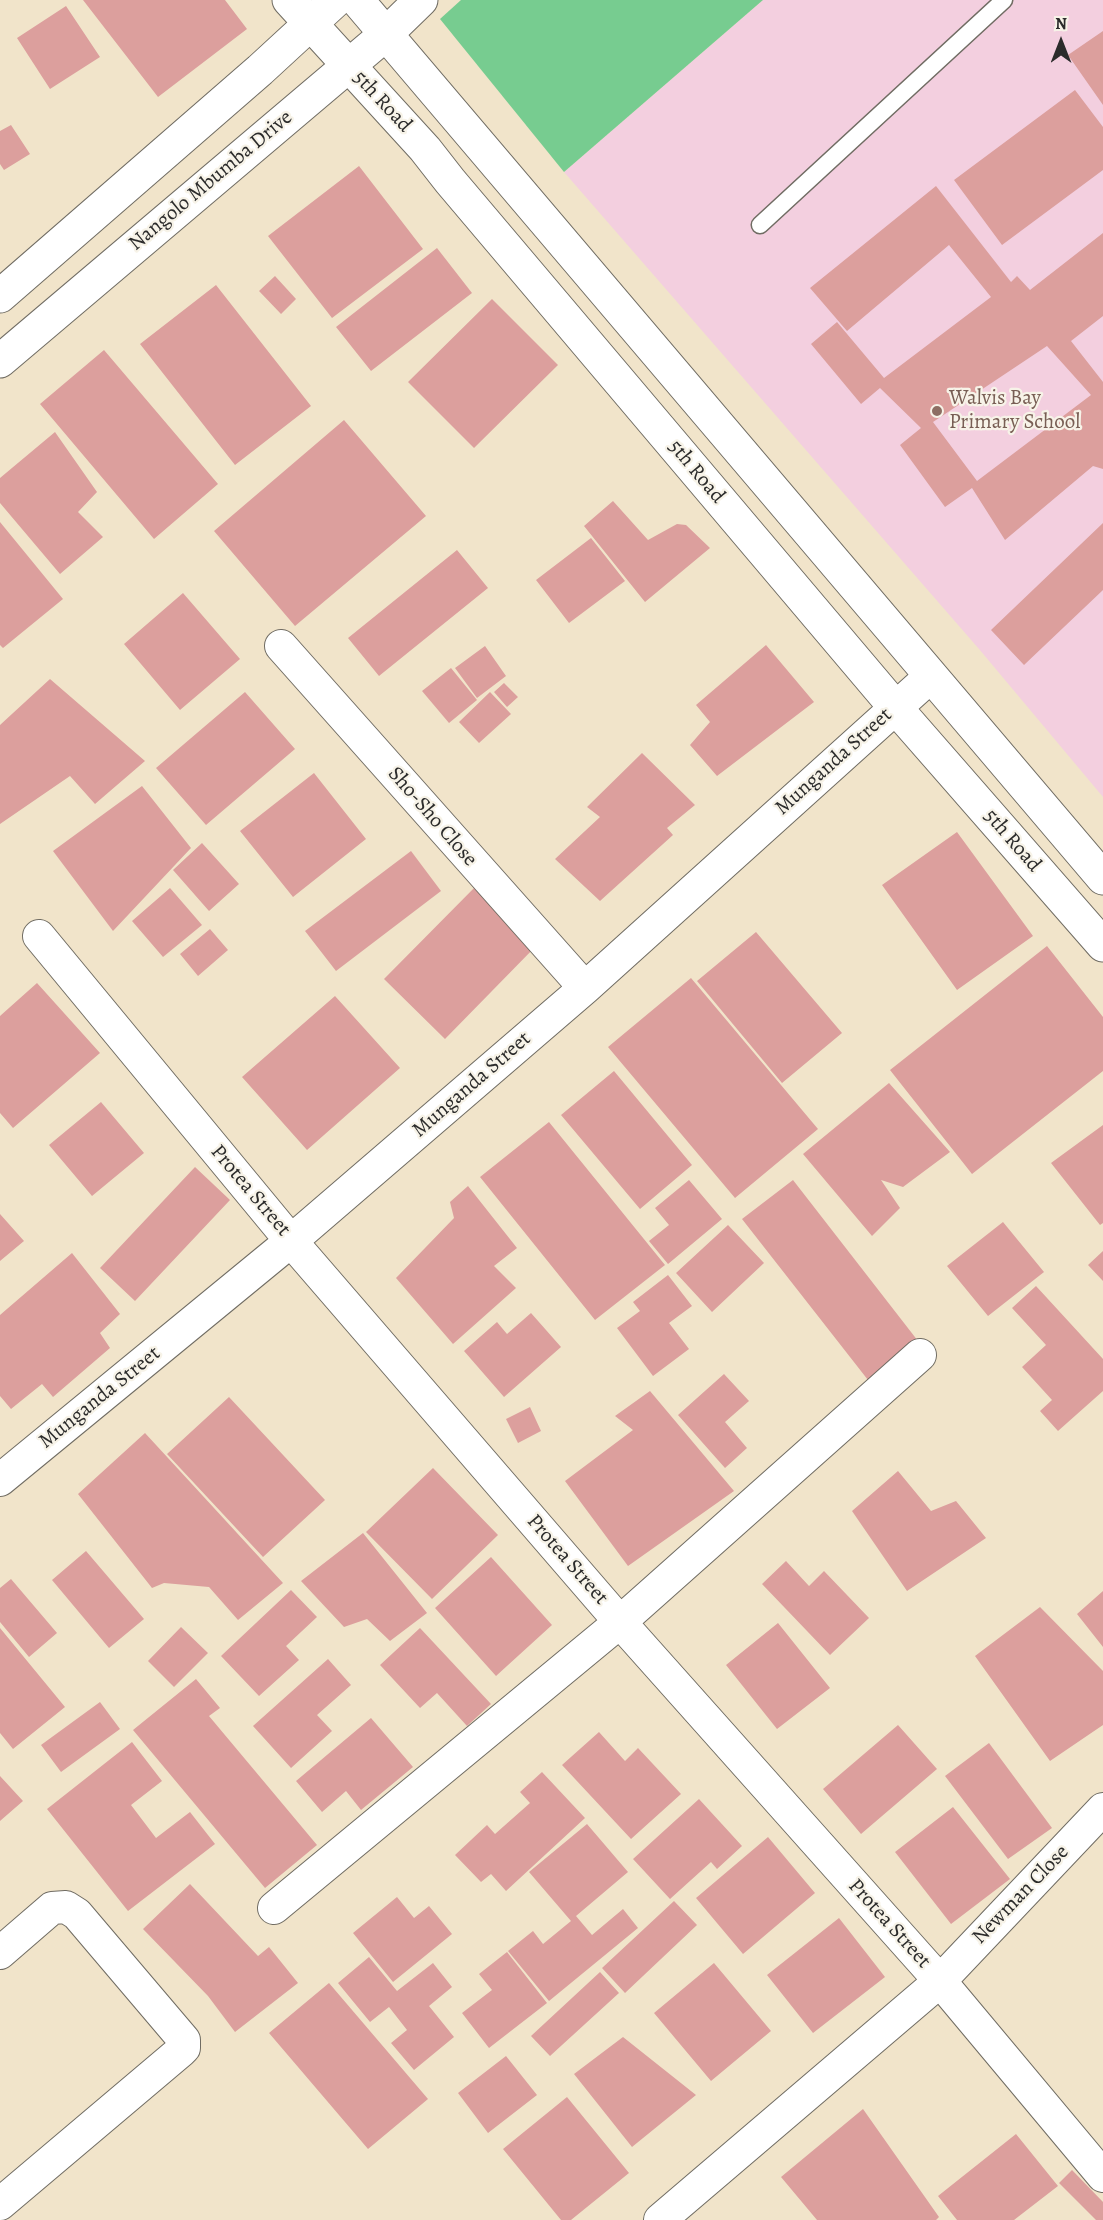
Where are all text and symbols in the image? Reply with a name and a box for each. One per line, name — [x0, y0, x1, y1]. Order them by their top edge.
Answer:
north arrow — [1031, 12, 1091, 72]
text: N — [1055, 13, 1067, 35]
street label: 5th Road — [347, 66, 417, 138]
street label: Nangolo Mbumba Drive — [124, 105, 298, 257]
place label: Walvis Bay Primary School — [949, 386, 1080, 436]
marker: Walvis Bay Primary School — [930, 404, 944, 418]
street label: 5th Road — [662, 435, 730, 509]
street label: Munganda Street — [770, 703, 898, 821]
street label: Sho-Sho Close — [382, 762, 482, 872]
street label: 5th Road — [978, 804, 1046, 878]
street label: Munganda Street — [408, 1027, 536, 1143]
street label: Protea Street — [204, 1140, 296, 1242]
street label: Munganda Street — [34, 1341, 166, 1455]
street label: Protea Street — [521, 1510, 613, 1610]
street label: Newman Close — [967, 1840, 1075, 1950]
street label: Protea Street — [842, 1874, 936, 1974]

